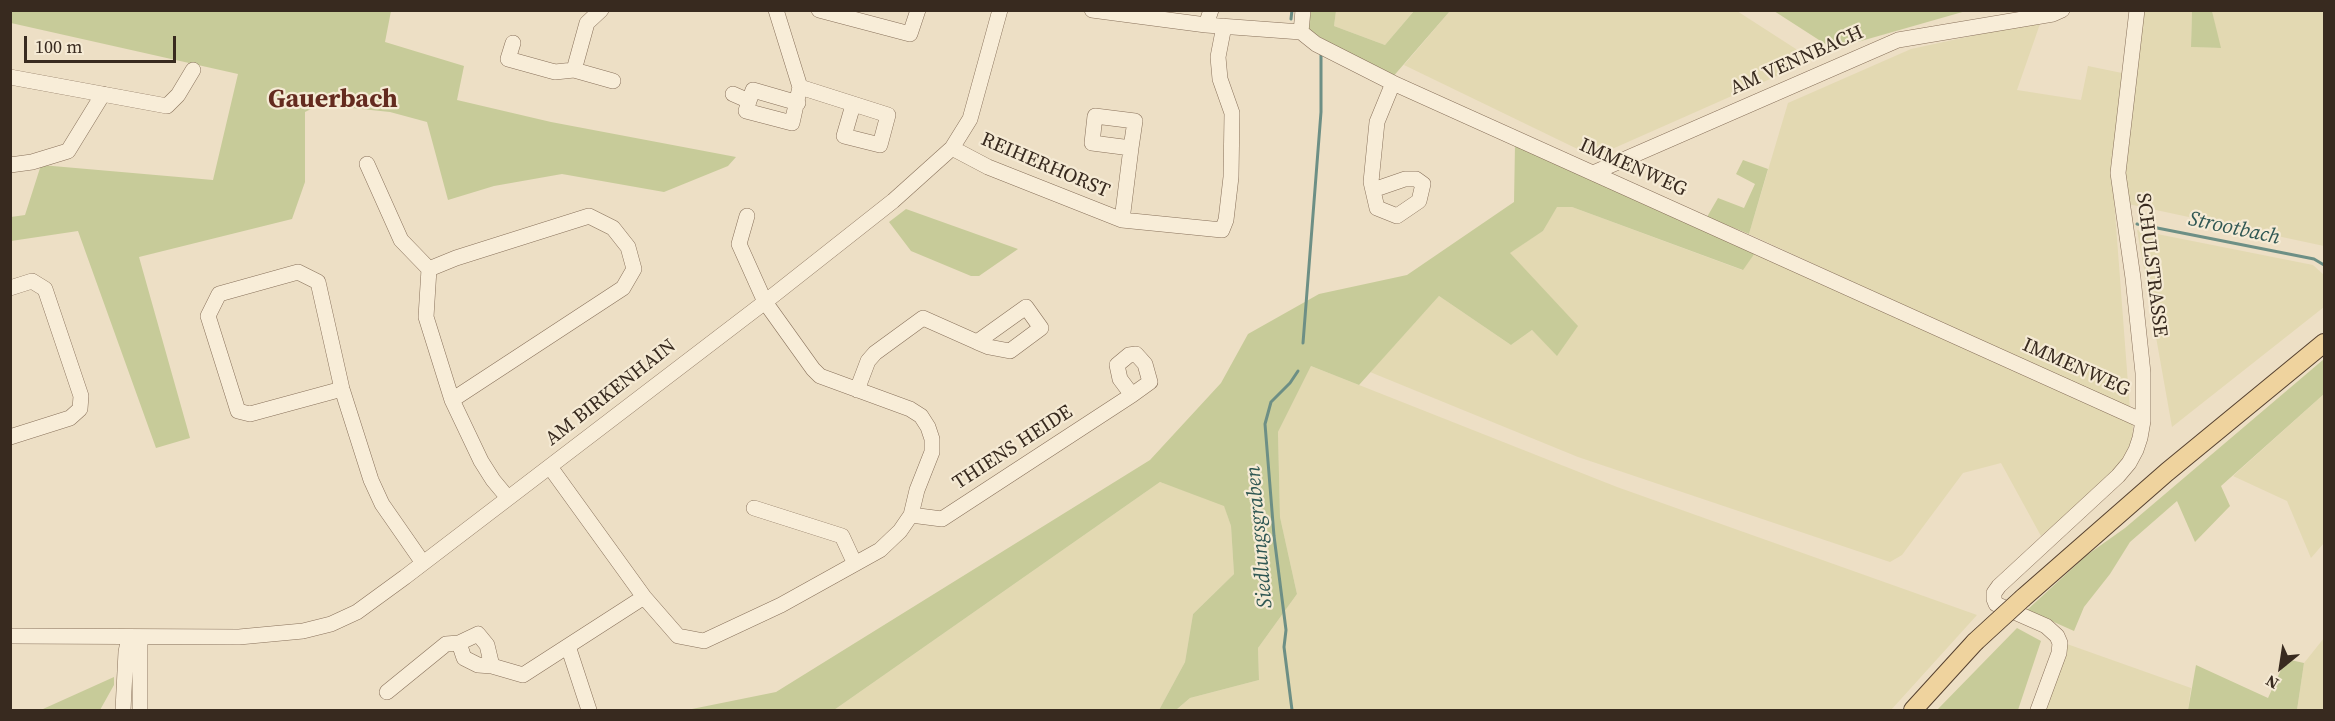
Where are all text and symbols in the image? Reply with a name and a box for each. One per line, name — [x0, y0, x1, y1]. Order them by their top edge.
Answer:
street label: AM VENNBACH — [1727, 21, 1867, 101]
scale bar — [27, 24, 178, 62]
text: 100 m — [35, 34, 82, 59]
district label: Gauerbach — [268, 84, 398, 116]
street label: REIHERHORST — [977, 128, 1113, 204]
street label: IMMENWEG — [1575, 134, 1691, 202]
street label: SCHULSTRASSE — [2130, 192, 2172, 338]
water label: Strootbach — [2186, 207, 2282, 251]
street label: IMMENWEG — [2018, 334, 2134, 402]
street label: AM BIRKENHAIN — [541, 335, 681, 451]
street label: THIENS HEIDE — [949, 400, 1077, 496]
water label: Siedlungsgraben — [1241, 465, 1279, 609]
north arrow — [2251, 637, 2311, 697]
text: N — [2261, 670, 2283, 695]

